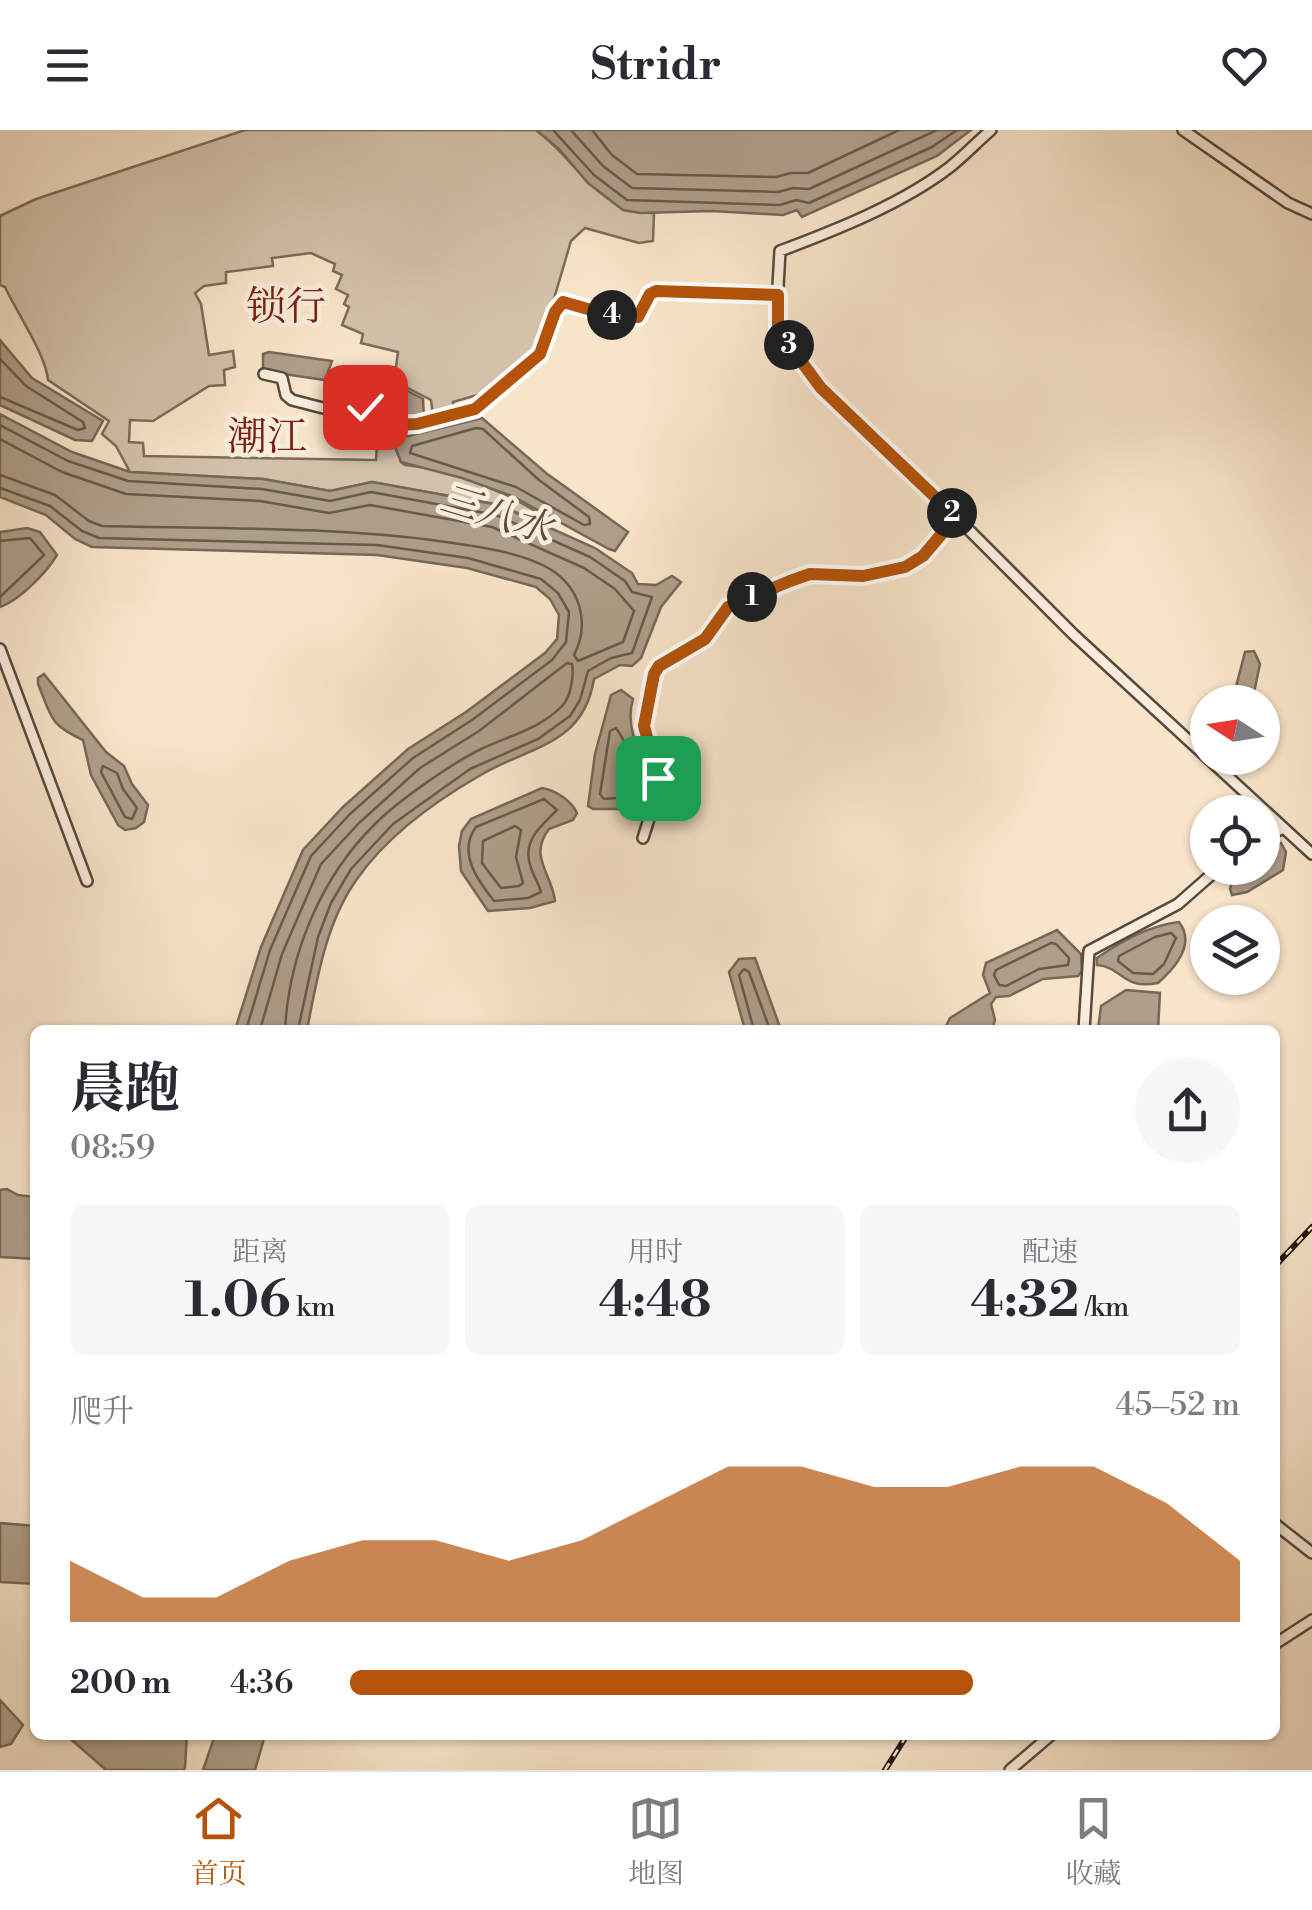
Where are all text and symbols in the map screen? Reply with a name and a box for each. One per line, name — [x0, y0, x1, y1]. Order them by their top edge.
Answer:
text: Stridr — [590, 37, 722, 94]
icon: menu — [40, 38, 95, 93]
icon: heart — [1217, 38, 1272, 93]
district label: 锁行 — [246, 283, 326, 333]
pin: 4 — [587, 290, 637, 340]
text: 4 — [603, 297, 621, 332]
pin: 3 — [764, 320, 814, 370]
text: 3 — [781, 327, 797, 362]
pin — [323, 365, 408, 450]
icon: check — [338, 380, 393, 435]
district label: 潮江 — [227, 413, 307, 463]
water label: 三八水 — [435, 476, 561, 555]
pin: 2 — [927, 488, 977, 538]
text: 2 — [943, 495, 961, 530]
pin: 1 — [727, 572, 777, 622]
text: 1 — [745, 579, 759, 614]
north arrow — [1190, 685, 1280, 775]
map controls — [1190, 685, 1280, 995]
pin — [616, 736, 701, 821]
icon: arrive — [631, 751, 686, 806]
button: locate — [1190, 795, 1280, 885]
button: layers — [1190, 905, 1280, 995]
text: 晨跑 — [70, 1056, 180, 1125]
button: share — [1135, 1058, 1240, 1163]
text: 08:59 — [70, 1128, 155, 1168]
text: 距离 — [232, 1235, 288, 1270]
text: 用时 — [627, 1235, 683, 1270]
text: 配速 — [1022, 1235, 1078, 1270]
text: 1.06 — [185, 1270, 291, 1332]
text: 4:48 — [599, 1270, 711, 1332]
text: 4:32 — [971, 1270, 1079, 1332]
text: km — [291, 1290, 335, 1325]
text: /km — [1079, 1290, 1129, 1325]
text: 45–52 m — [1116, 1385, 1240, 1425]
text: 爬升 — [70, 1392, 134, 1432]
text: 200 m — [70, 1663, 171, 1703]
text: 4:36 — [230, 1663, 293, 1703]
tab: 首页 — [191, 1791, 247, 1892]
tab: 地图 — [628, 1791, 684, 1892]
tab: 收藏 — [1065, 1791, 1121, 1892]

